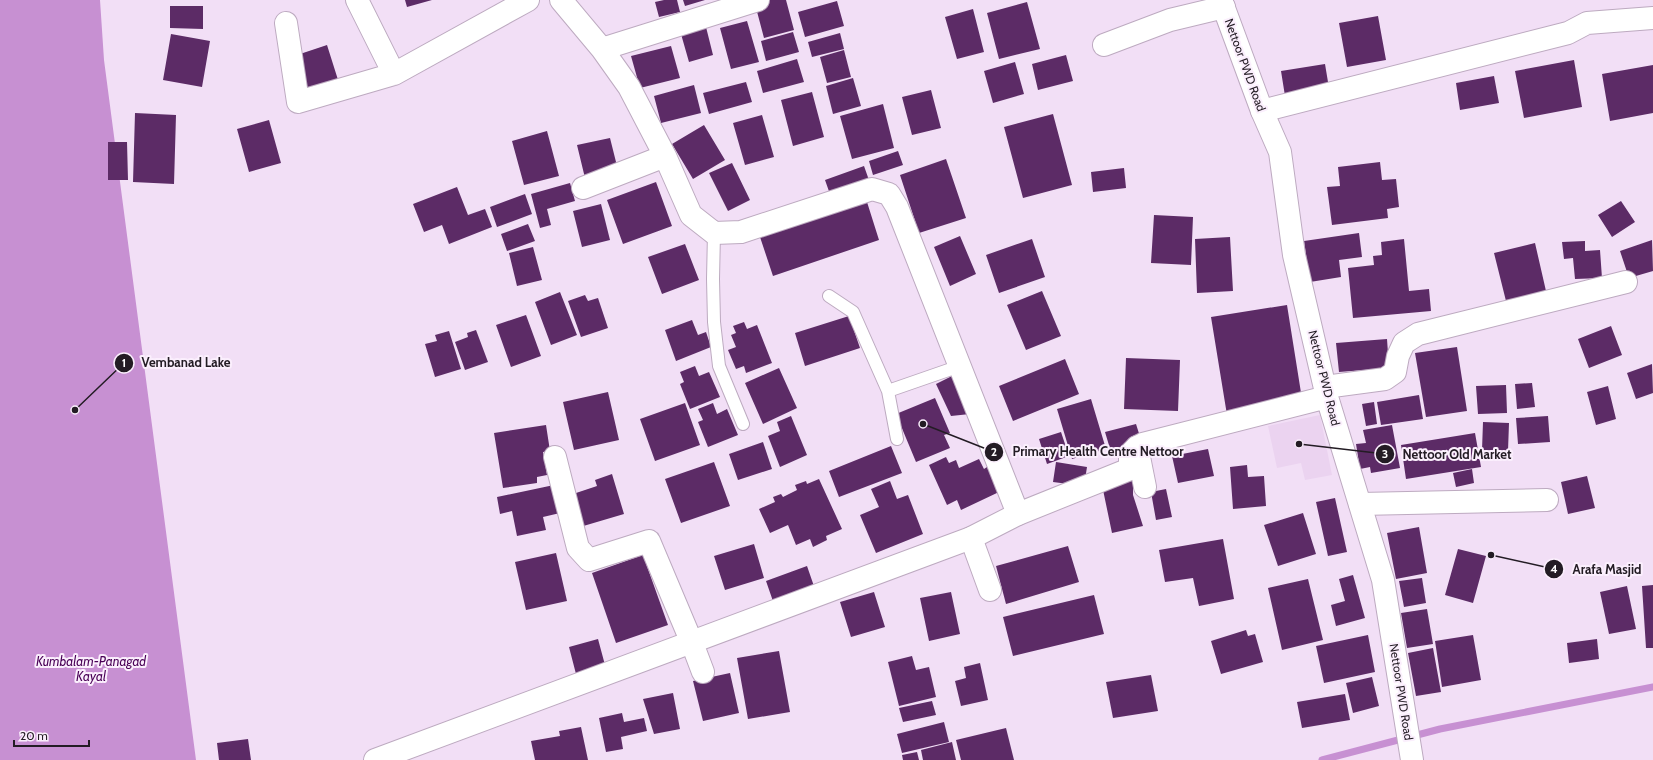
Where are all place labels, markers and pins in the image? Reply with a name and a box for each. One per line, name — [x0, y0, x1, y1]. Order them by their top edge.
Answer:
callout: Vembanad Lake — [114, 350, 239, 375]
callout: Primary Health Centre Nettoor — [984, 439, 1191, 464]
callout: Nettoor Old Market — [1375, 442, 1519, 467]
callout: Arafa Masjid — [1544, 557, 1649, 582]

